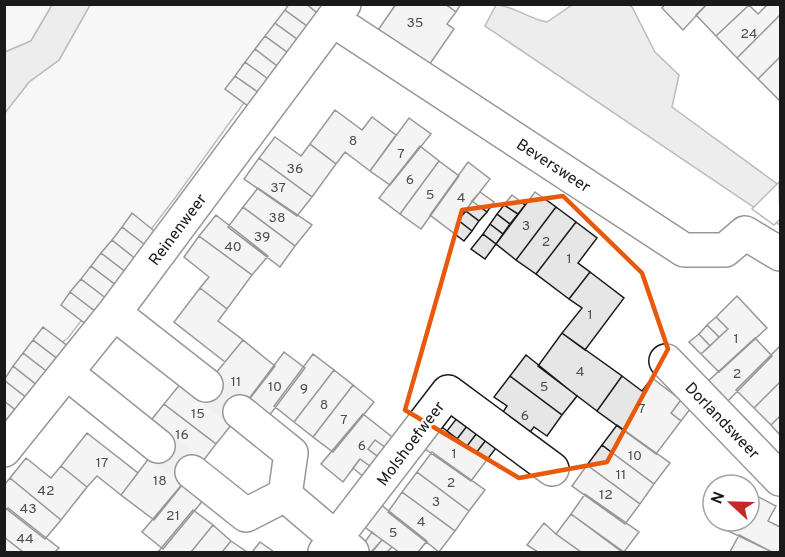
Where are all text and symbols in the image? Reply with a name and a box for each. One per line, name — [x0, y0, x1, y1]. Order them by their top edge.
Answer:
house number: 35 — [406, 15, 424, 32]
house number: 24 — [740, 26, 758, 43]
house number: 8 — [349, 133, 357, 150]
street label: Beversweer — [512, 135, 594, 198]
house number: 7 — [397, 146, 405, 163]
house number: 36 — [287, 161, 303, 178]
house number: 6 — [406, 172, 414, 189]
house number: 37 — [270, 180, 286, 197]
house number: 5 — [426, 187, 434, 204]
street label: Reinenweer — [145, 190, 212, 270]
house number: 4 — [457, 190, 465, 207]
house number: 38 — [269, 210, 285, 227]
house number: 3 — [522, 218, 530, 235]
house number: 39 — [254, 229, 270, 246]
house number: 2 — [542, 234, 550, 251]
house number: 40 — [224, 239, 242, 256]
house number: 1 — [566, 251, 572, 268]
house number: 1 — [587, 307, 593, 324]
house number: 1 — [733, 331, 739, 348]
house number: 4 — [576, 364, 584, 381]
house number: 2 — [733, 366, 741, 383]
house number: 11 — [231, 374, 241, 391]
house number: 10 — [268, 379, 282, 396]
house number: 5 — [540, 379, 548, 396]
street label: Dorlandsweer — [680, 379, 763, 464]
house number: 9 — [300, 381, 308, 398]
house number: 8 — [320, 397, 328, 414]
street label: Molshoefweer — [373, 398, 450, 491]
house number: 7 — [638, 401, 646, 418]
house number: 15 — [191, 406, 205, 423]
house number: 6 — [521, 408, 529, 425]
house number: 7 — [340, 412, 348, 429]
house number: 16 — [175, 427, 189, 444]
house number: 6 — [358, 438, 366, 455]
house number: 1 — [451, 446, 457, 463]
house number: 10 — [628, 448, 642, 465]
house number: 17 — [96, 455, 108, 472]
house number: 11 — [616, 467, 626, 484]
house number: 18 — [153, 473, 167, 490]
north arrow — [701, 473, 761, 533]
house number: 2 — [447, 475, 455, 492]
house number: 42 — [37, 483, 55, 500]
house number: 12 — [599, 487, 613, 504]
text: N — [708, 489, 730, 507]
house number: 3 — [432, 494, 440, 511]
house number: 43 — [19, 501, 37, 518]
house number: 21 — [166, 508, 180, 525]
house number: 4 — [417, 514, 425, 531]
house number: 5 — [389, 525, 397, 542]
house number: 44 — [16, 531, 34, 548]

